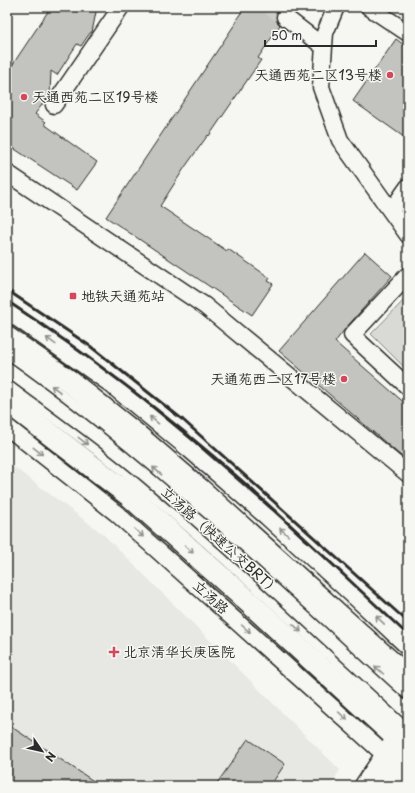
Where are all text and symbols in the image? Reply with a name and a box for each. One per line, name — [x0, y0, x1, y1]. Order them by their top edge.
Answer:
scale bar — [265, 22, 376, 48]
text: 50 m — [271, 26, 302, 44]
place label: 天通西苑二区13号楼 — [254, 64, 382, 85]
marker: 天通西苑二区13号楼 — [385, 70, 395, 80]
place label: 天通西苑二区19号楼 — [32, 86, 158, 107]
marker: 天通西苑二区19号楼 — [19, 92, 29, 102]
place label: 地铁天通苑站 — [81, 285, 165, 306]
marker: 地铁天通苑站 — [68, 291, 78, 301]
one-way arrow — [45, 337, 56, 345]
place label: 天通苑西二区17号楼 — [210, 368, 336, 389]
marker: 天通苑西二区17号楼 — [339, 374, 349, 384]
one-way arrow — [51, 385, 62, 393]
one-way arrow — [148, 416, 159, 425]
one-way arrow — [78, 436, 89, 445]
one-way arrow — [33, 446, 44, 455]
one-way arrow — [152, 466, 163, 475]
street label: 立汤路（快速公交BRT） — [158, 483, 284, 599]
one-way arrow — [134, 528, 144, 538]
one-way arrow — [279, 528, 289, 537]
one-way arrow — [184, 545, 195, 554]
street label: 立汤路 — [190, 577, 232, 617]
one-way arrow — [375, 615, 385, 625]
one-way arrow — [292, 623, 302, 632]
one-way arrow — [241, 624, 251, 634]
place label: 北京清华长庚医院 — [123, 641, 235, 662]
marker: 北京清华长庚医院 — [108, 646, 120, 658]
one-way arrow — [374, 665, 384, 675]
one-way arrow — [337, 711, 347, 720]
north arrow — [22, 731, 62, 771]
text: N — [41, 749, 60, 765]

